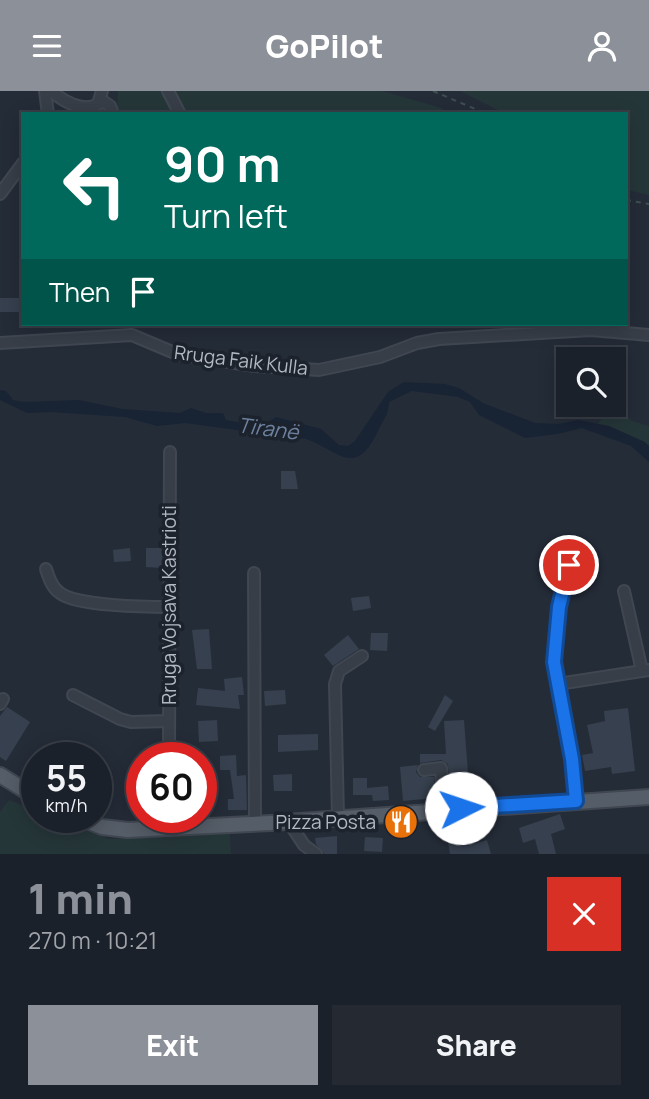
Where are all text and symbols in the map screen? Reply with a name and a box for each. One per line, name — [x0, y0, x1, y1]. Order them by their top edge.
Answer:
text: GoPilot — [266, 24, 383, 68]
icon: menu — [28, 27, 66, 65]
icon: person — [583, 27, 621, 65]
text: 90 m — [164, 130, 281, 197]
icon: left — [49, 140, 140, 231]
text: Turn left — [164, 194, 288, 238]
icon: arrive — [124, 273, 162, 311]
text: Then — [49, 274, 110, 310]
street label: Rruga Faik Kulla — [173, 339, 309, 381]
map controls — [556, 347, 626, 417]
button: search — [556, 347, 626, 417]
water label: Tiranë — [236, 410, 302, 446]
street label: Rruga Vojsava Kastrioti — [156, 505, 182, 705]
pin — [539, 535, 599, 595]
icon: arrive — [550, 546, 588, 584]
speed limit sign: 60 — [126, 742, 217, 833]
text: 55 — [46, 754, 87, 802]
position arrow — [424, 771, 498, 845]
text: km/h — [46, 793, 87, 817]
restaurant icon: Pizza Posta — [382, 803, 420, 841]
place label: Pizza Posta — [275, 809, 376, 835]
text: 1 min — [28, 869, 133, 927]
button: close — [547, 877, 621, 951]
text: 270 m · 10:21 — [28, 924, 157, 956]
button: Exit — [28, 1005, 318, 1085]
button: Share — [332, 1005, 621, 1085]

